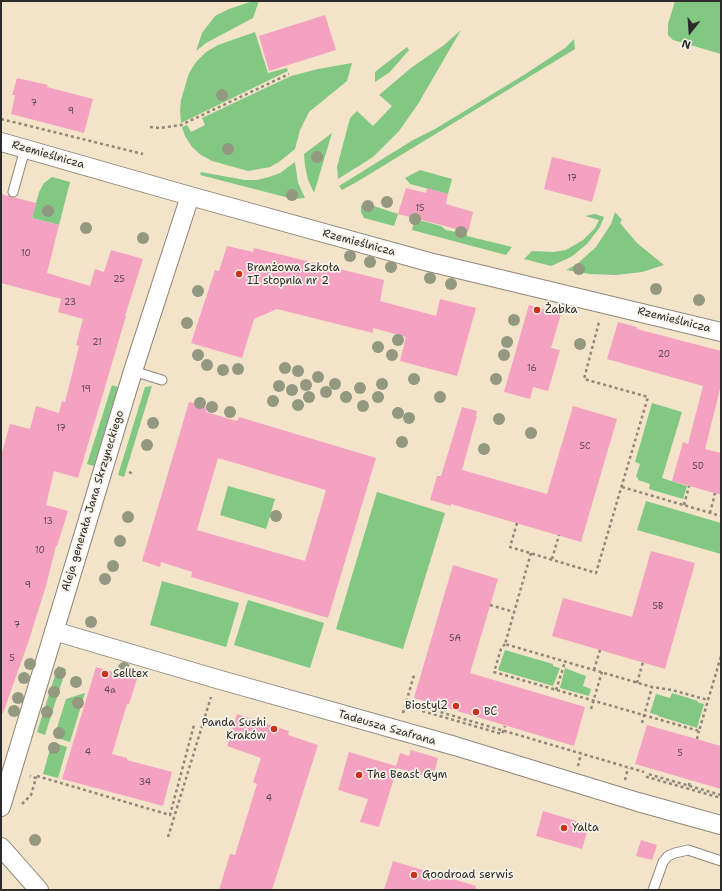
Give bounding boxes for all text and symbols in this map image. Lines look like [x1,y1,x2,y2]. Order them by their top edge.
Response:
north arrow [670,12,710,52]
text: N [680,36,693,52]
house number: 7 [31,99,37,109]
house number: 9 [68,107,74,117]
street label: Rzemieślnicza [10,138,86,172]
house number: 17 [567,174,577,184]
house number: 15 [415,204,425,214]
street label: Rzemieślnicza [321,227,397,259]
house number: 10 [21,249,31,259]
place label: Branżowa Szkoła II stopnia nr 2 [247,261,339,287]
marker: Branżowa Szkoła II stopnia nr 2 [234,269,244,279]
house number: 25 [113,275,125,285]
house number: 23 [64,298,76,308]
place label: Żabka [545,303,577,317]
marker: Żabka [532,305,542,315]
street label: Rzemieślnicza [636,305,712,335]
house number: 21 [92,338,102,348]
house number: 20 [658,350,670,360]
house number: 16 [527,364,537,374]
house number: 19 [81,385,91,395]
street label: Aleja generała Jana Skrzyneckiego [59,409,127,593]
house number: 17 [56,424,66,434]
house number: 5C [579,442,591,452]
house number: 5D [692,462,704,472]
house number: 13 [43,517,53,527]
house number: 10 [35,546,45,556]
house number: 9 [25,581,31,591]
house number: 5B [653,602,663,612]
house number: 7 [14,621,20,631]
house number: 5A [449,634,461,644]
house number: 5 [9,654,15,664]
place label: Selltex [113,667,148,681]
marker: Selltex [100,669,110,679]
house number: 4a [104,686,116,696]
place label: Biostyl2 [405,699,448,713]
marker: Biostyl2 [451,701,461,711]
place label: BC [484,705,497,719]
marker: BC [471,707,481,717]
street label: Tadeusza Szafrana [337,708,437,748]
place label: Panda Sushi Kraków [202,716,266,742]
marker: Panda Sushi Kraków [269,724,279,734]
house number: 4 [85,748,91,758]
house number: 5 [677,749,683,759]
place label: The Beast Gym [367,768,447,782]
marker: The Beast Gym [354,770,364,780]
house number: 34 [139,778,151,788]
house number: 4 [266,794,272,804]
place label: Yalta [572,821,599,835]
marker: Yalta [559,823,569,833]
place label: Goodroad serwis [422,868,513,882]
marker: Goodroad serwis [409,870,419,880]

